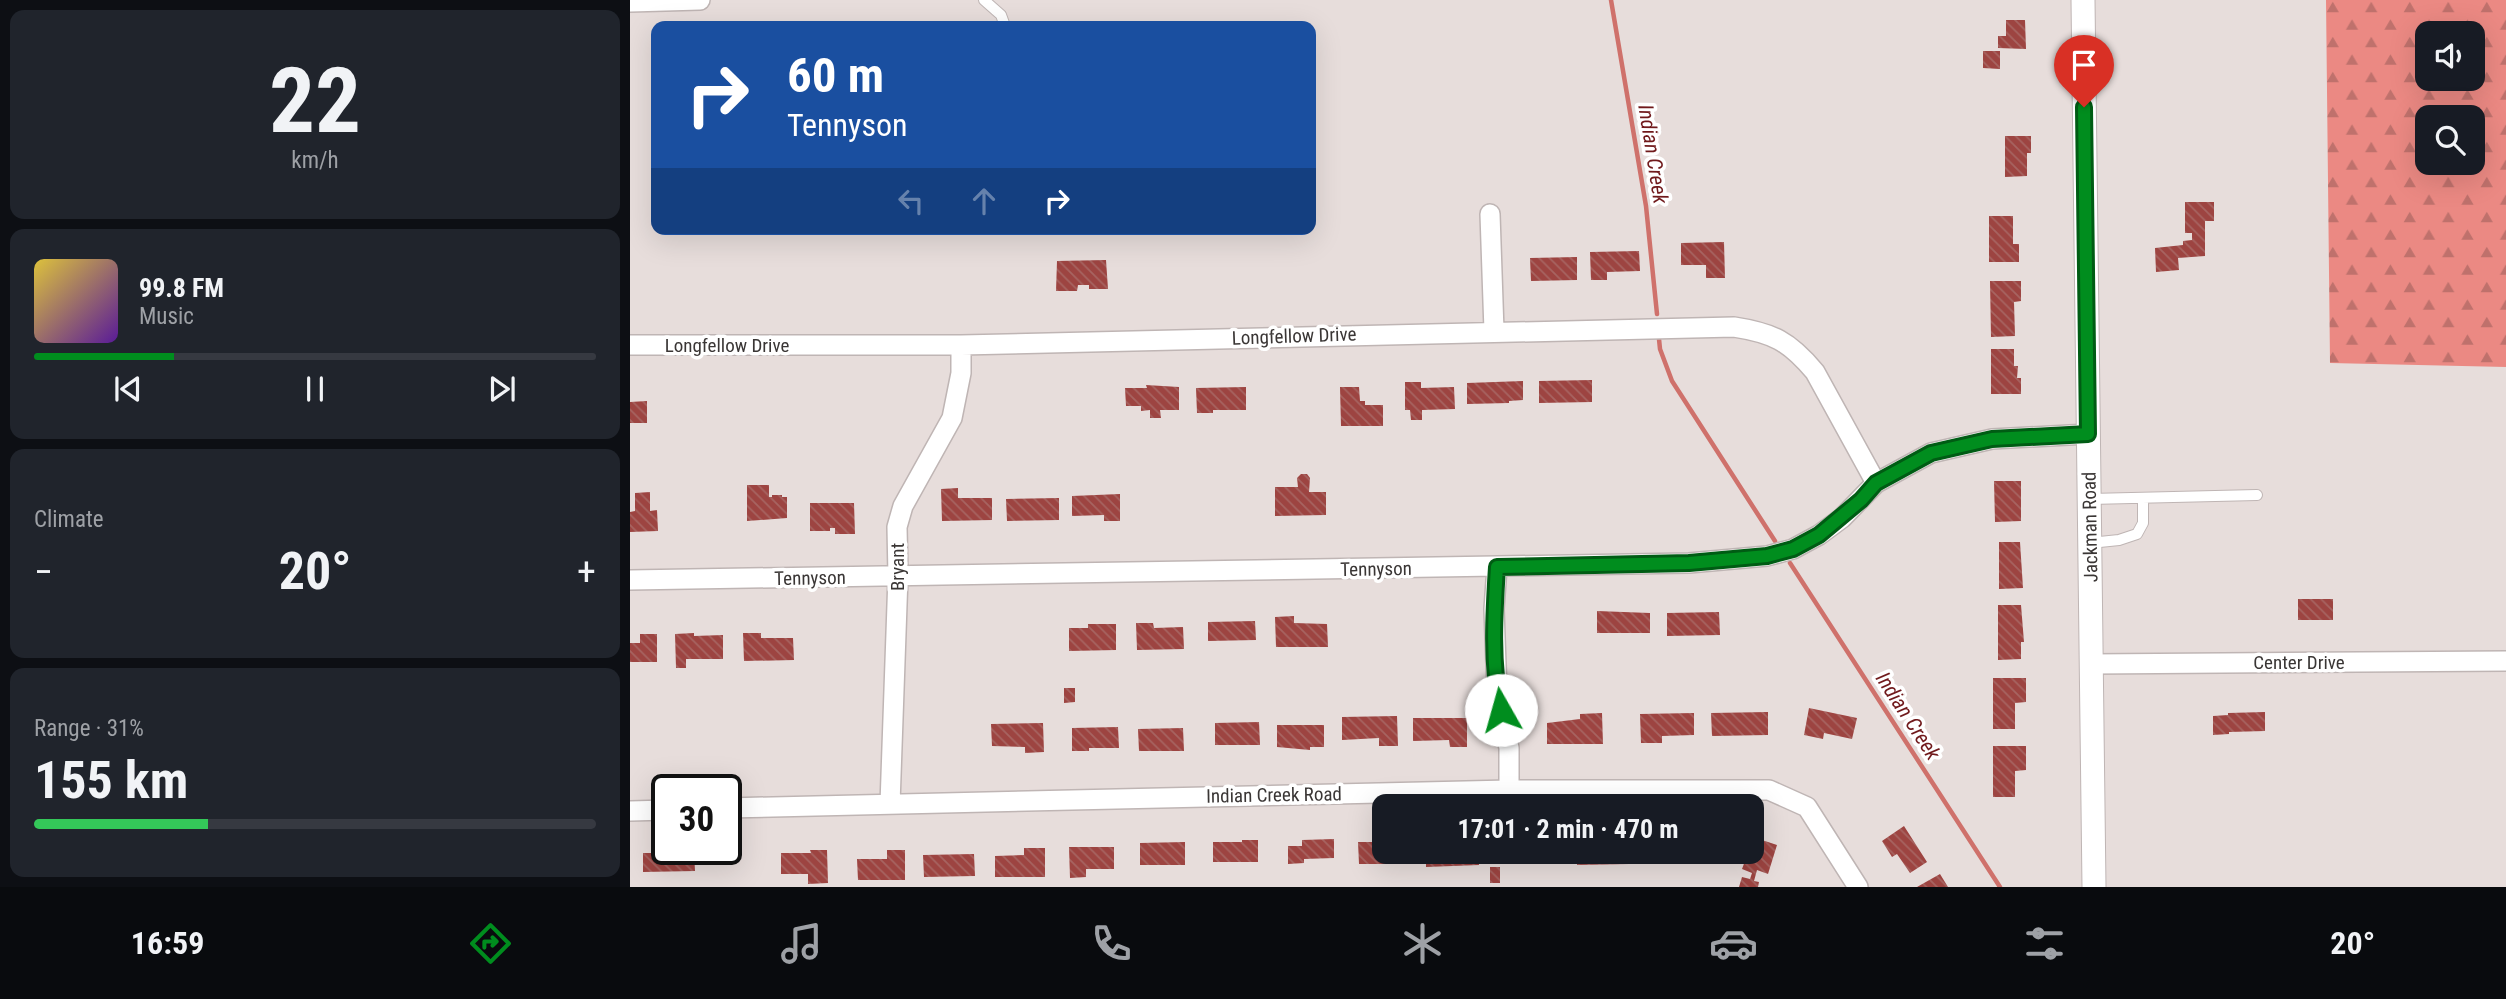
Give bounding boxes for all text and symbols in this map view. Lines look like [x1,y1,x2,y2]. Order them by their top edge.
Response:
map controls [2415,21,2485,175]
button: sound [2415,21,2485,91]
pin [2054,35,2114,107]
icon: arrive [2065,46,2103,84]
text: 60 m [787,47,884,104]
text: 22 [269,48,361,154]
icon: right [672,49,763,140]
water label: Indian Creek [1633,103,1673,206]
button: search [2415,105,2485,175]
text: Tennyson [787,106,908,144]
text: km/h [291,147,339,174]
icon: left [892,182,930,220]
icon: ahead [965,182,1003,220]
icon: right [1038,182,1076,220]
text: 99.8 FM [139,273,224,303]
text: Music [139,303,194,330]
street label: Longfellow Drive [1231,322,1357,350]
street label: Longfellow Drive [665,334,789,357]
icon: previous [109,370,147,408]
icon: pause [296,370,334,408]
icon: next [483,370,521,408]
street label: Jackman Road [2078,471,2102,583]
text: Climate [34,506,104,533]
text: 20° [279,541,351,602]
street label: Bryant [886,543,909,591]
text: − [34,550,53,594]
text: + [577,550,596,594]
street label: Tennyson [1340,557,1412,581]
street label: Tennyson [774,566,846,590]
street label: Center Drive [2253,651,2345,674]
water label: Indian Creek [1871,668,1946,765]
position arrow [1464,673,1538,747]
text: Range · 31% [34,715,144,742]
text: 155 km [34,750,188,811]
speed limit sign: 30 [651,774,742,865]
street label: Indian Creek Road [1206,782,1342,808]
text: 17:01 · 2 min · 470 m [1458,814,1678,844]
icon: directions [466,919,515,968]
icon: music [777,919,826,968]
icon: phone [1087,919,1136,968]
icon: climate [1398,919,1447,968]
icon: car [1709,919,1758,968]
icon: filters [2020,919,2069,968]
text: 16:59 [131,924,204,962]
text: 20° [2330,924,2375,962]

